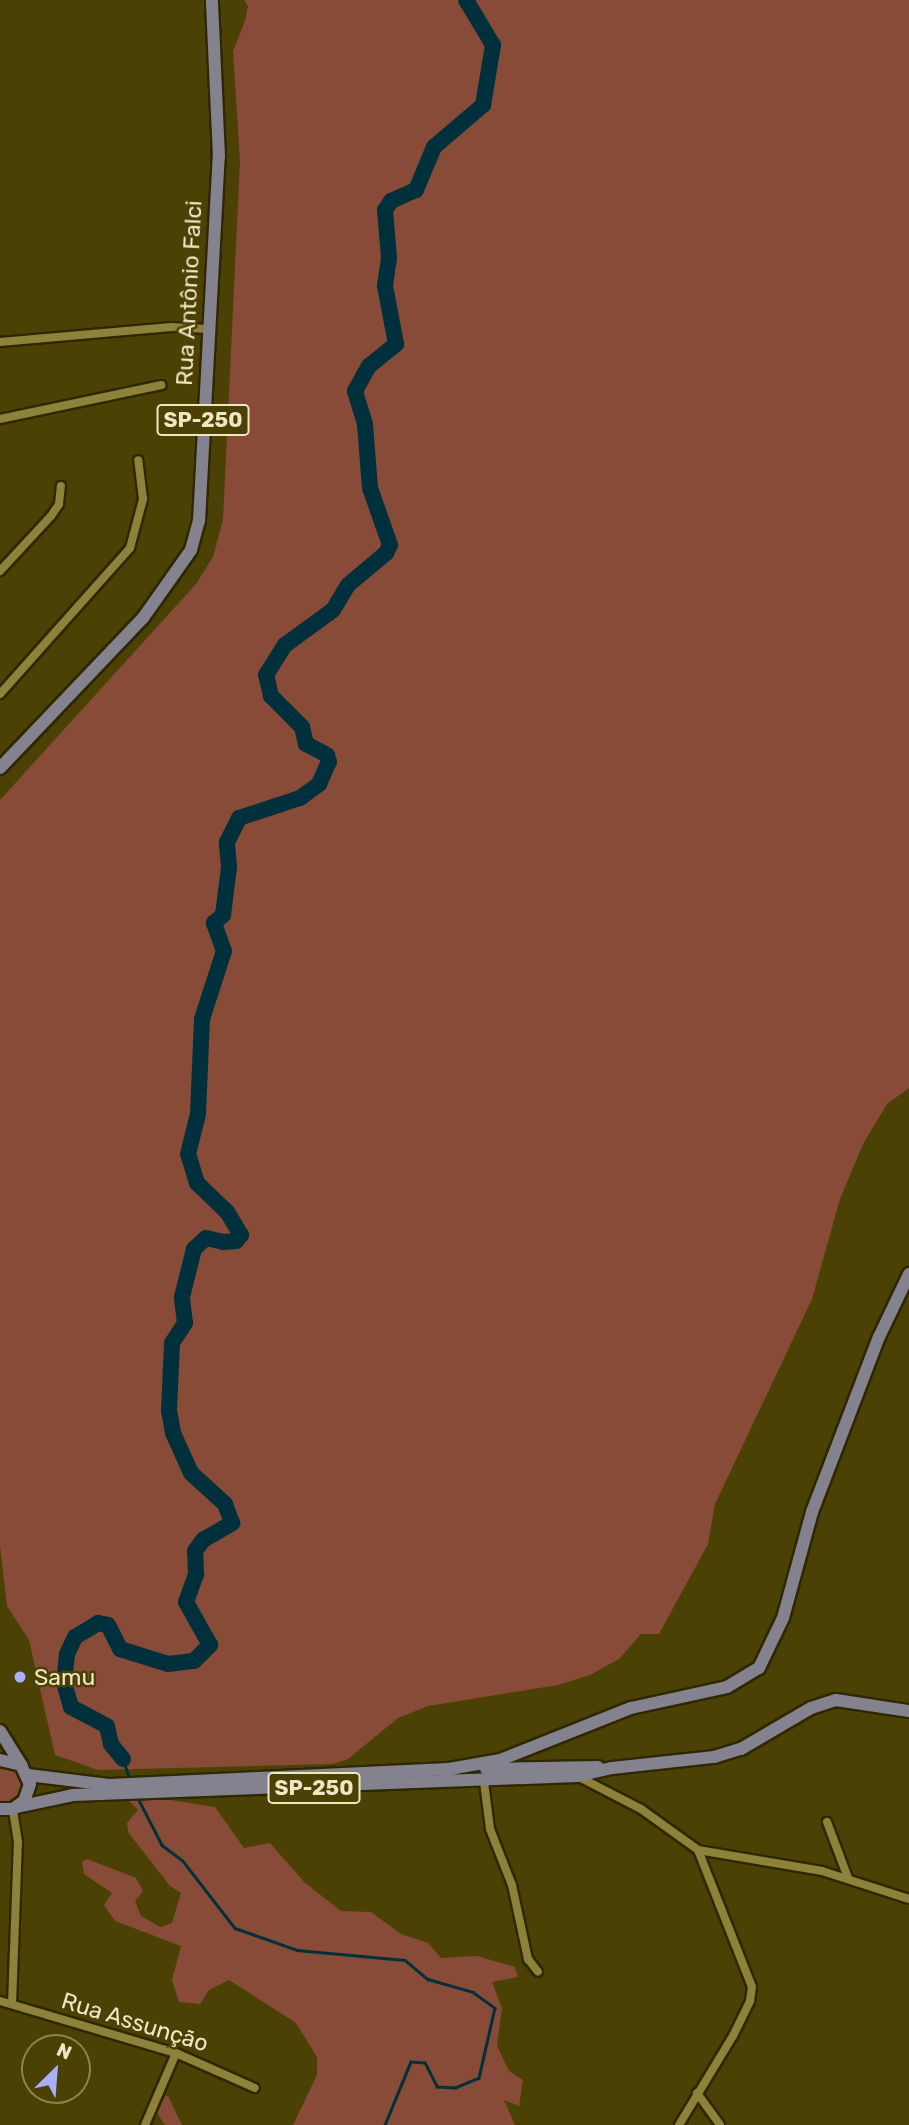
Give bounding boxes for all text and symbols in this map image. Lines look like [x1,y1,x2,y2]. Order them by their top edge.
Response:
street label: Rua Antônio Falci [170,199,208,387]
road number: SP-250 [156,402,250,438]
place label: Samu [34,1663,95,1691]
marker: Samu [12,1669,28,1685]
road number: SP-250 [267,1770,361,1806]
street label: Rua Assunção [58,1987,212,2057]
north arrow [21,2034,91,2104]
text: N [53,2038,75,2065]

